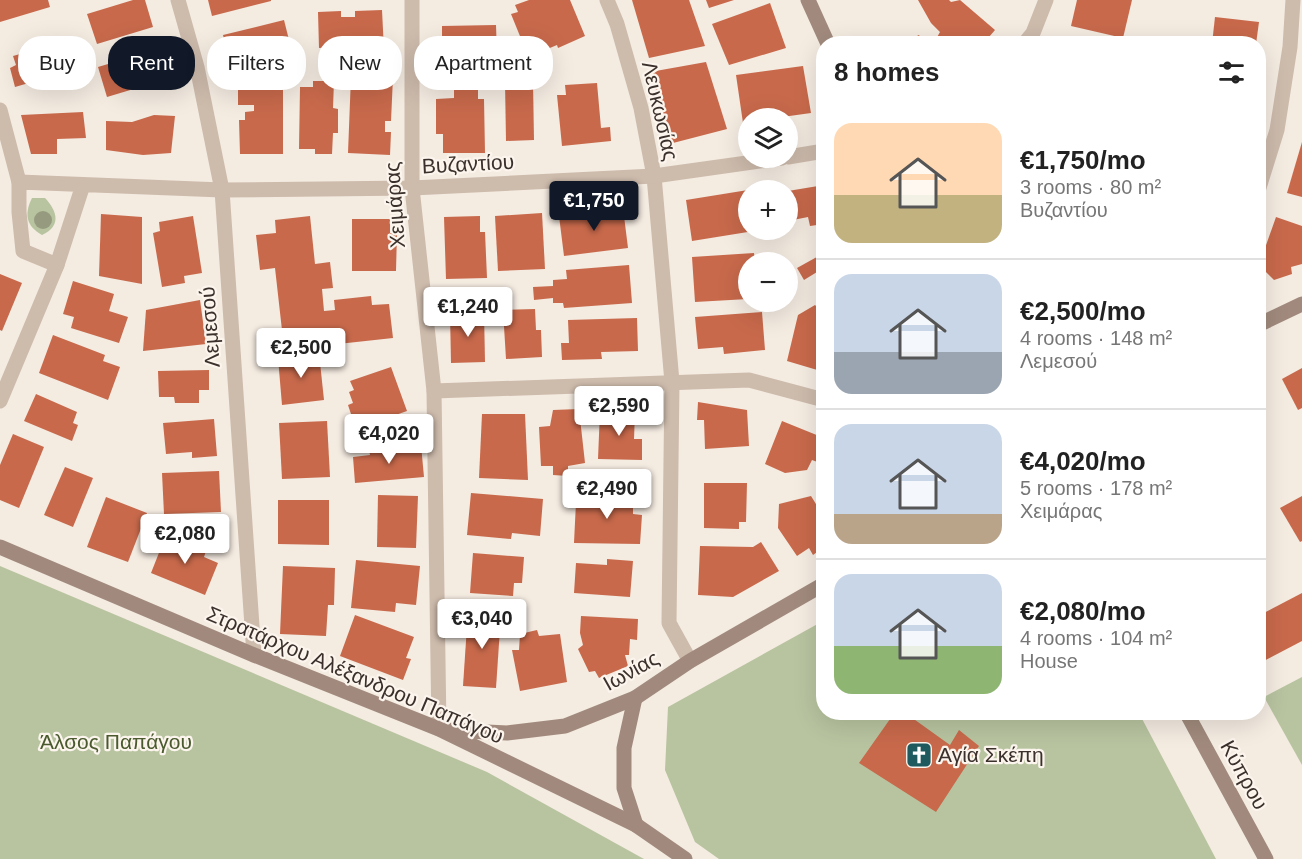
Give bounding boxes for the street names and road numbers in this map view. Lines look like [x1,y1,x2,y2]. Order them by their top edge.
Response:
street label: Λευκωσίας [638,59,683,163]
street label: Βυζαντίου [421,150,515,177]
street label: Χειμάρας [380,161,409,249]
street label: Λεμεσού [195,286,224,368]
street label: Στρατάρχου Αλέξανδρου Παπάγου [203,601,507,748]
street label: Ιωνίας [599,646,662,695]
street label: Κύπρου [1216,736,1273,813]

